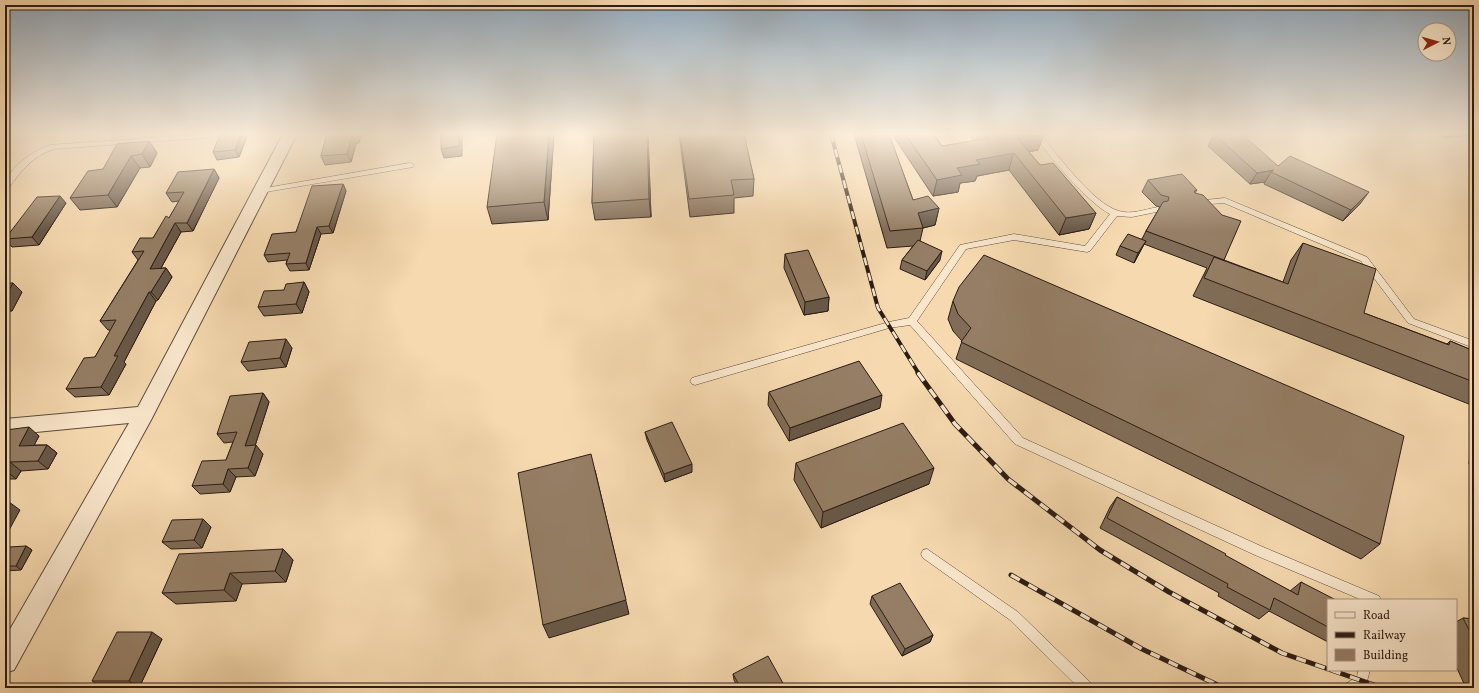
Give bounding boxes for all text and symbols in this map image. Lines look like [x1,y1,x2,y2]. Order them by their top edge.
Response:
north arrow [1417,22,1457,62]
text: N [1438,36,1453,46]
legend [1327,599,1457,671]
text: Road [1363,608,1390,624]
text: Railway [1363,628,1406,644]
text: Building [1363,648,1408,664]

